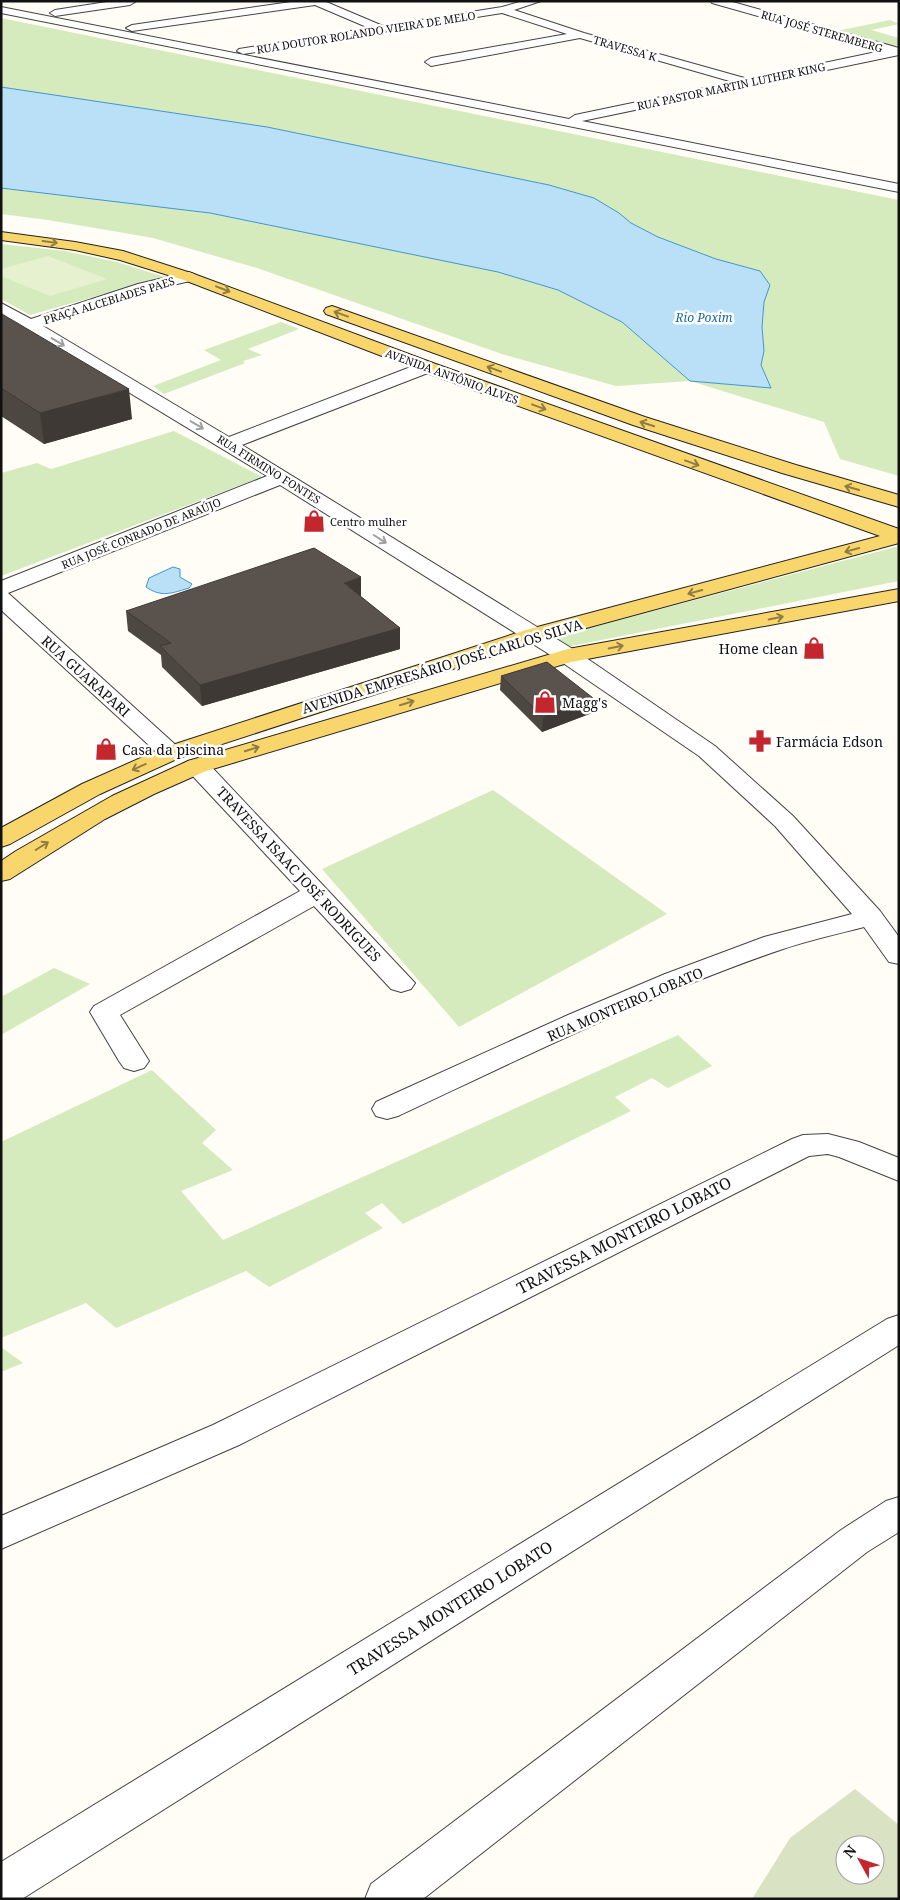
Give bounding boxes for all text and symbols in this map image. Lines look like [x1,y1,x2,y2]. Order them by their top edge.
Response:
street label: RUA JOSÉ STEREMBERG [759,6,885,56]
street label: RUA DOUTOR ROLANDO VIEIRA DE MELO [255,7,477,57]
street label: TRAVESSA K [592,32,659,64]
street label: RUA PASTOR MARTIN LUTHER KING [636,59,827,113]
one-way arrow [41,237,57,247]
street label: PRAÇA ALCEBIADES PAES [42,273,176,327]
one-way arrow [215,285,230,294]
one-way arrow [333,309,349,318]
water label: Rio Poxim [675,309,733,326]
one-way arrow [51,337,65,347]
street label: AVENIDA ANTÔNIO ALVES [383,345,521,407]
one-way arrow [486,364,502,373]
one-way arrow [531,403,547,413]
one-way arrow [639,418,655,428]
one-way arrow [190,421,204,431]
street label: RUA FIRMINO FONTES [214,431,324,507]
one-way arrow [683,459,699,468]
one-way arrow [844,482,860,492]
street label: RUA JOSÉ CONRADO DE ARAÚJO [59,494,223,572]
shop icon: Centro mulher [301,508,327,534]
place label: Centro mulher [330,514,408,529]
one-way arrow [373,534,387,544]
one-way arrow [844,545,860,555]
one-way arrow [687,587,703,597]
one-way arrow [767,612,783,622]
street label: AVENIDA EMPRESÁRIO JOSÉ CARLOS SILVA [299,614,585,718]
street label: RUA GUARAPARI [38,631,134,721]
shop icon: Home clean [801,635,827,661]
place label: Home clean [719,639,798,658]
one-way arrow [608,642,624,652]
shop icon: Magg's [532,689,558,715]
place label: Magg's [562,693,607,712]
one-way arrow [399,697,415,707]
pharmacy icon: Farmácia Edson [747,728,773,754]
place label: Farmácia Edson [776,732,883,751]
shop icon: Casa da piscina [93,736,119,762]
place label: Casa da piscina [122,740,224,759]
one-way arrow [243,744,259,754]
one-way arrow [132,762,147,772]
street label: TRAVESSA ISAAC JOSÉ RODRIGUES [213,782,385,966]
one-way arrow [34,841,48,851]
street label: RUA MONTEIRO LOBATO [544,963,706,1045]
street label: TRAVESSA MONTEIRO LOBATO [513,1171,735,1299]
street label: TRAVESSA MONTEIRO LOBATO [343,1536,557,1680]
north arrow [835,1835,885,1885]
text: N [839,1841,860,1862]

